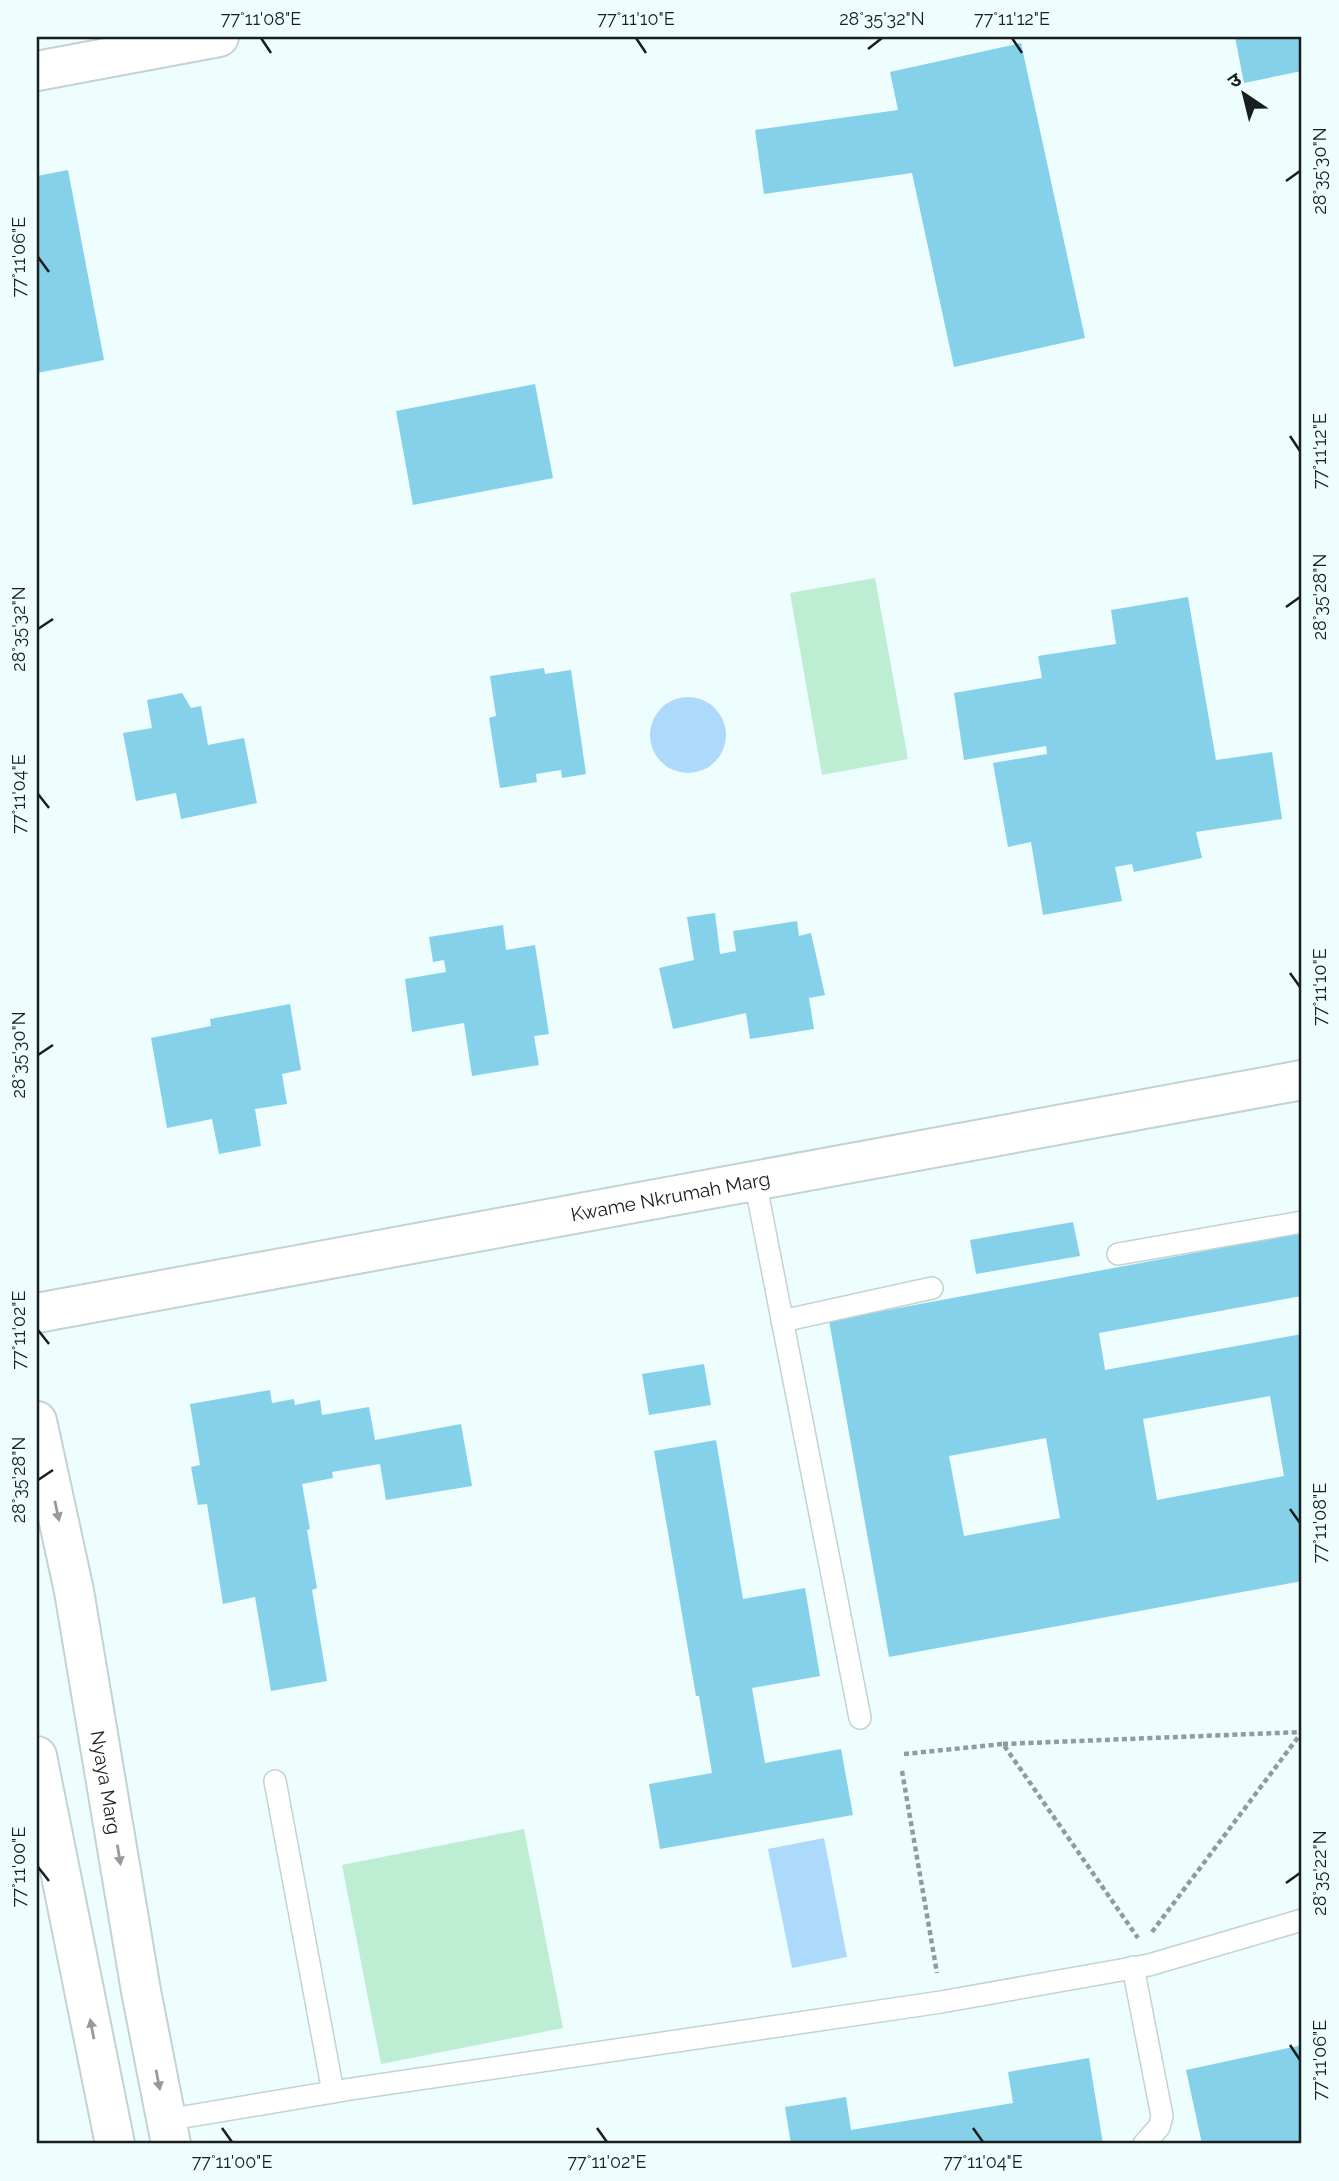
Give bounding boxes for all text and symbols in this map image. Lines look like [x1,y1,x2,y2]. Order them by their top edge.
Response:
text: 77°11'08"E [221,8,301,29]
text: 77°11'10"E [597,8,675,29]
text: 28°35'32"N [839,8,925,29]
text: 77°11'12"E [974,8,1050,29]
north arrow [1210,60,1280,130]
text: उ [1223,67,1246,92]
text: 28°35'30"N [1309,127,1330,215]
text: 77°11'06"E [8,217,29,297]
text: 77°11'12"E [1309,413,1330,489]
text: 28°35'28"N [1309,554,1330,640]
text: 28°35'32"N [8,586,29,672]
text: 77°11'04"E [8,754,29,834]
text: 77°11'10"E [1309,948,1330,1026]
text: 28°35'30"N [8,1011,29,1099]
street label: Kwame Nkrumah Marg [569,1167,772,1225]
text: 77°11'02"E [8,1290,29,1370]
text: 28°35'28"N [8,1437,29,1523]
text: 77°11'08"E [1309,1483,1330,1563]
one-way arrow [51,1500,62,1522]
street label: Nyaya Marg [87,1729,126,1836]
text: 77°11'00"E [8,1827,29,1907]
text: 28°35'22"N [1309,1830,1330,1916]
one-way arrow [114,1845,125,1867]
one-way arrow [86,2018,97,2040]
text: 77°11'06"E [1309,2020,1330,2100]
one-way arrow [152,2069,163,2091]
text: 77°11'00"E [192,2151,272,2172]
text: 77°11'02"E [567,2151,647,2172]
text: 77°11'04"E [943,2151,1023,2172]

